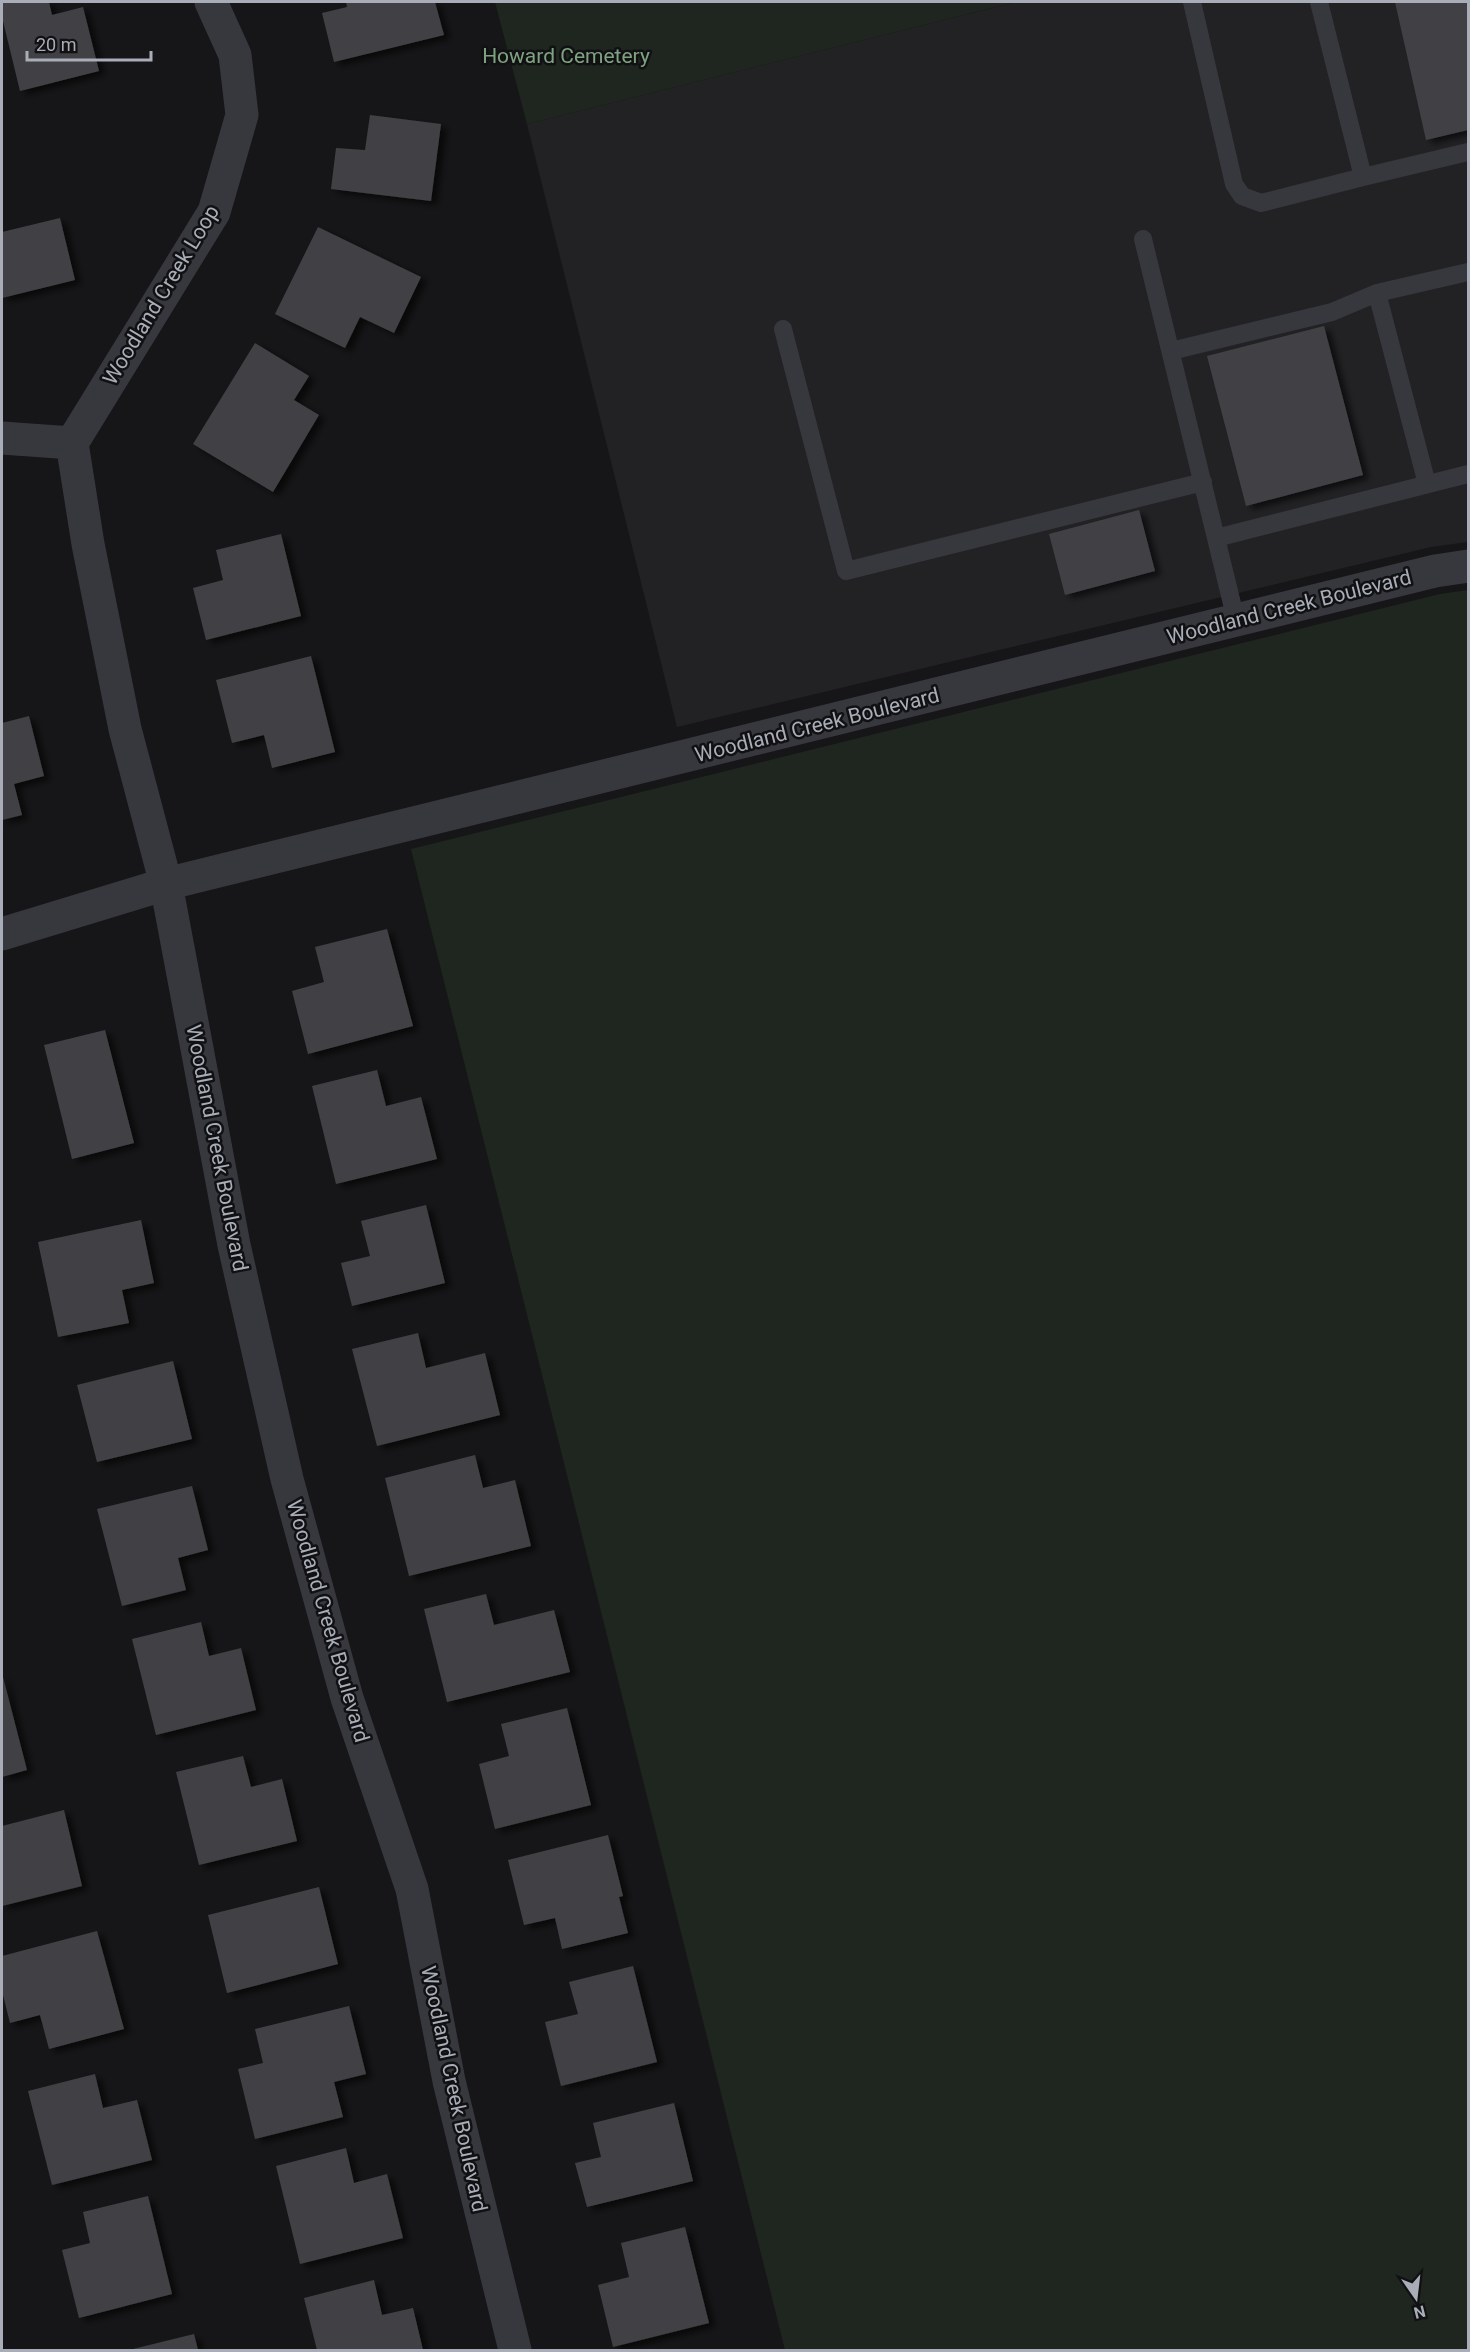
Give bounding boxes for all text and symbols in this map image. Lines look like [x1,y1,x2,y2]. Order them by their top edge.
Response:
scale bar [27,24,152,62]
text: 20 m [36,34,76,55]
park label: Howard Cemetery [482,44,650,68]
street label: Woodland Creek Loop [98,201,224,389]
street label: Woodland Creek Boulevard [1164,565,1414,649]
street label: Woodland Creek Boulevard [692,683,942,767]
street label: Woodland Creek Boulevard [181,1023,253,1273]
street label: Woodland Creek Boulevard [282,1497,374,1745]
street label: Woodland Creek Boulevard [416,1964,492,2214]
north arrow [1386,2268,1446,2328]
text: N [1412,2301,1427,2323]

